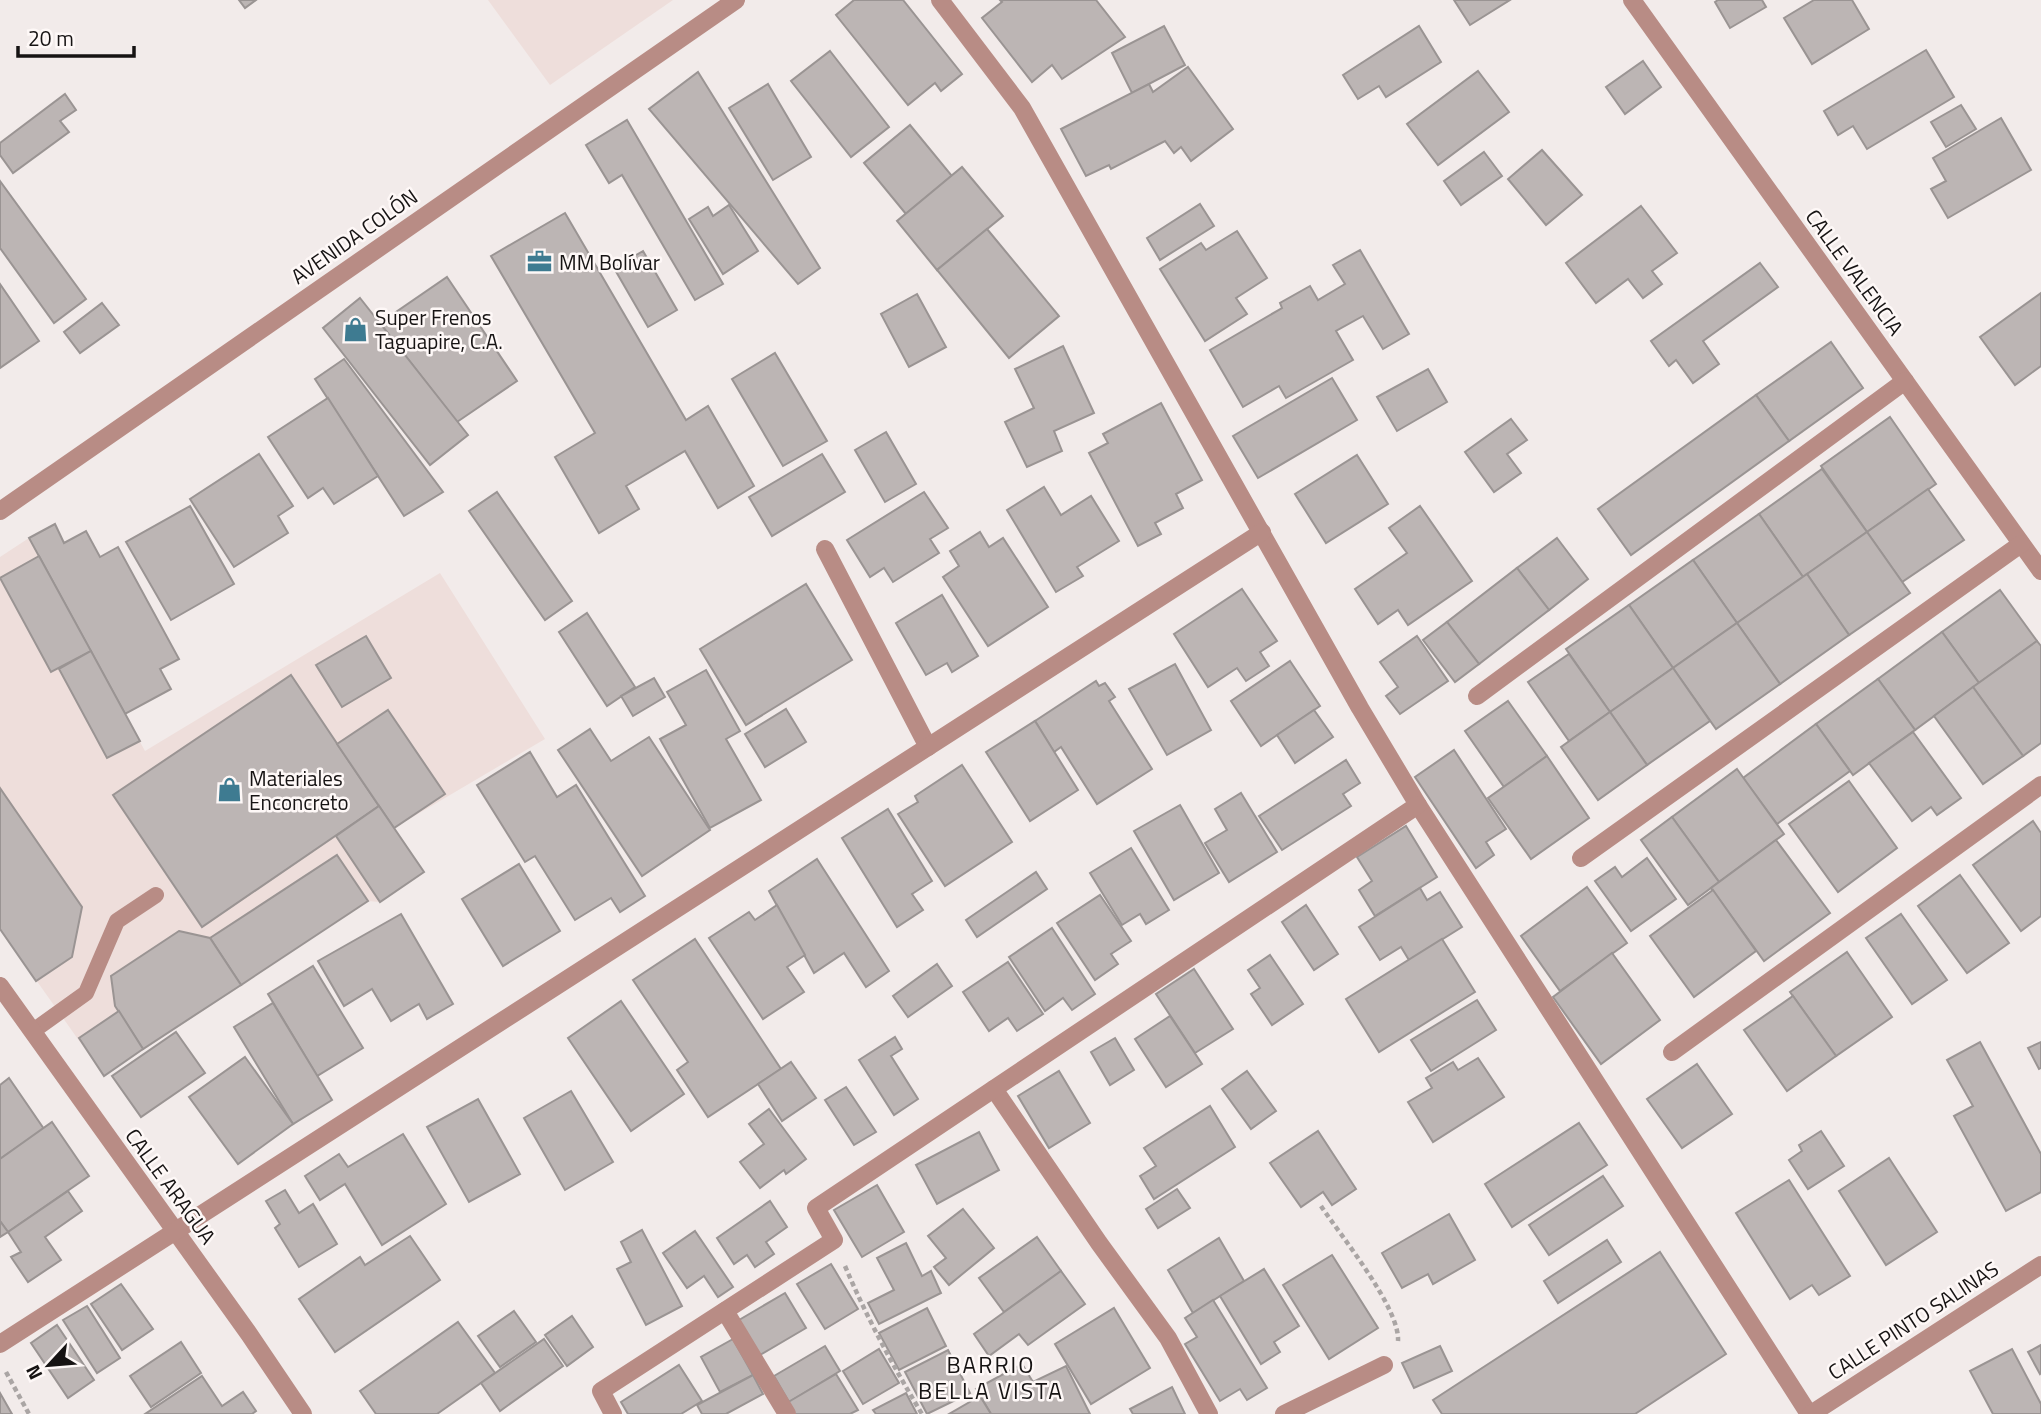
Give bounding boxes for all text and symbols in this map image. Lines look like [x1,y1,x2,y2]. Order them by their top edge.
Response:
scale bar [18,14,133,58]
text: 20 m [28,22,74,54]
street label: AVENIDA COLÓN [284,180,424,292]
street label: CALLE VALENCIA [1798,202,1912,342]
place label: MM Bolívar [559,246,660,278]
office icon: MM Bolívar [525,248,553,276]
place label: Super Frenos Taguapire, C.A. [375,301,503,357]
shop icon: Super Frenos Taguapire, C.A. [341,315,369,343]
place label: Materiales Enconcreto [249,762,349,818]
shop icon: Materiales Enconcreto [215,776,243,804]
street label: CALLE ARAGUA [118,1121,224,1251]
street label: CALLE PINTO SALINAS [1821,1253,2005,1387]
north arrow [14,1330,84,1400]
district label: BARRIO BELLA VISTA [918,1347,1064,1408]
text: N [17,1360,49,1385]

